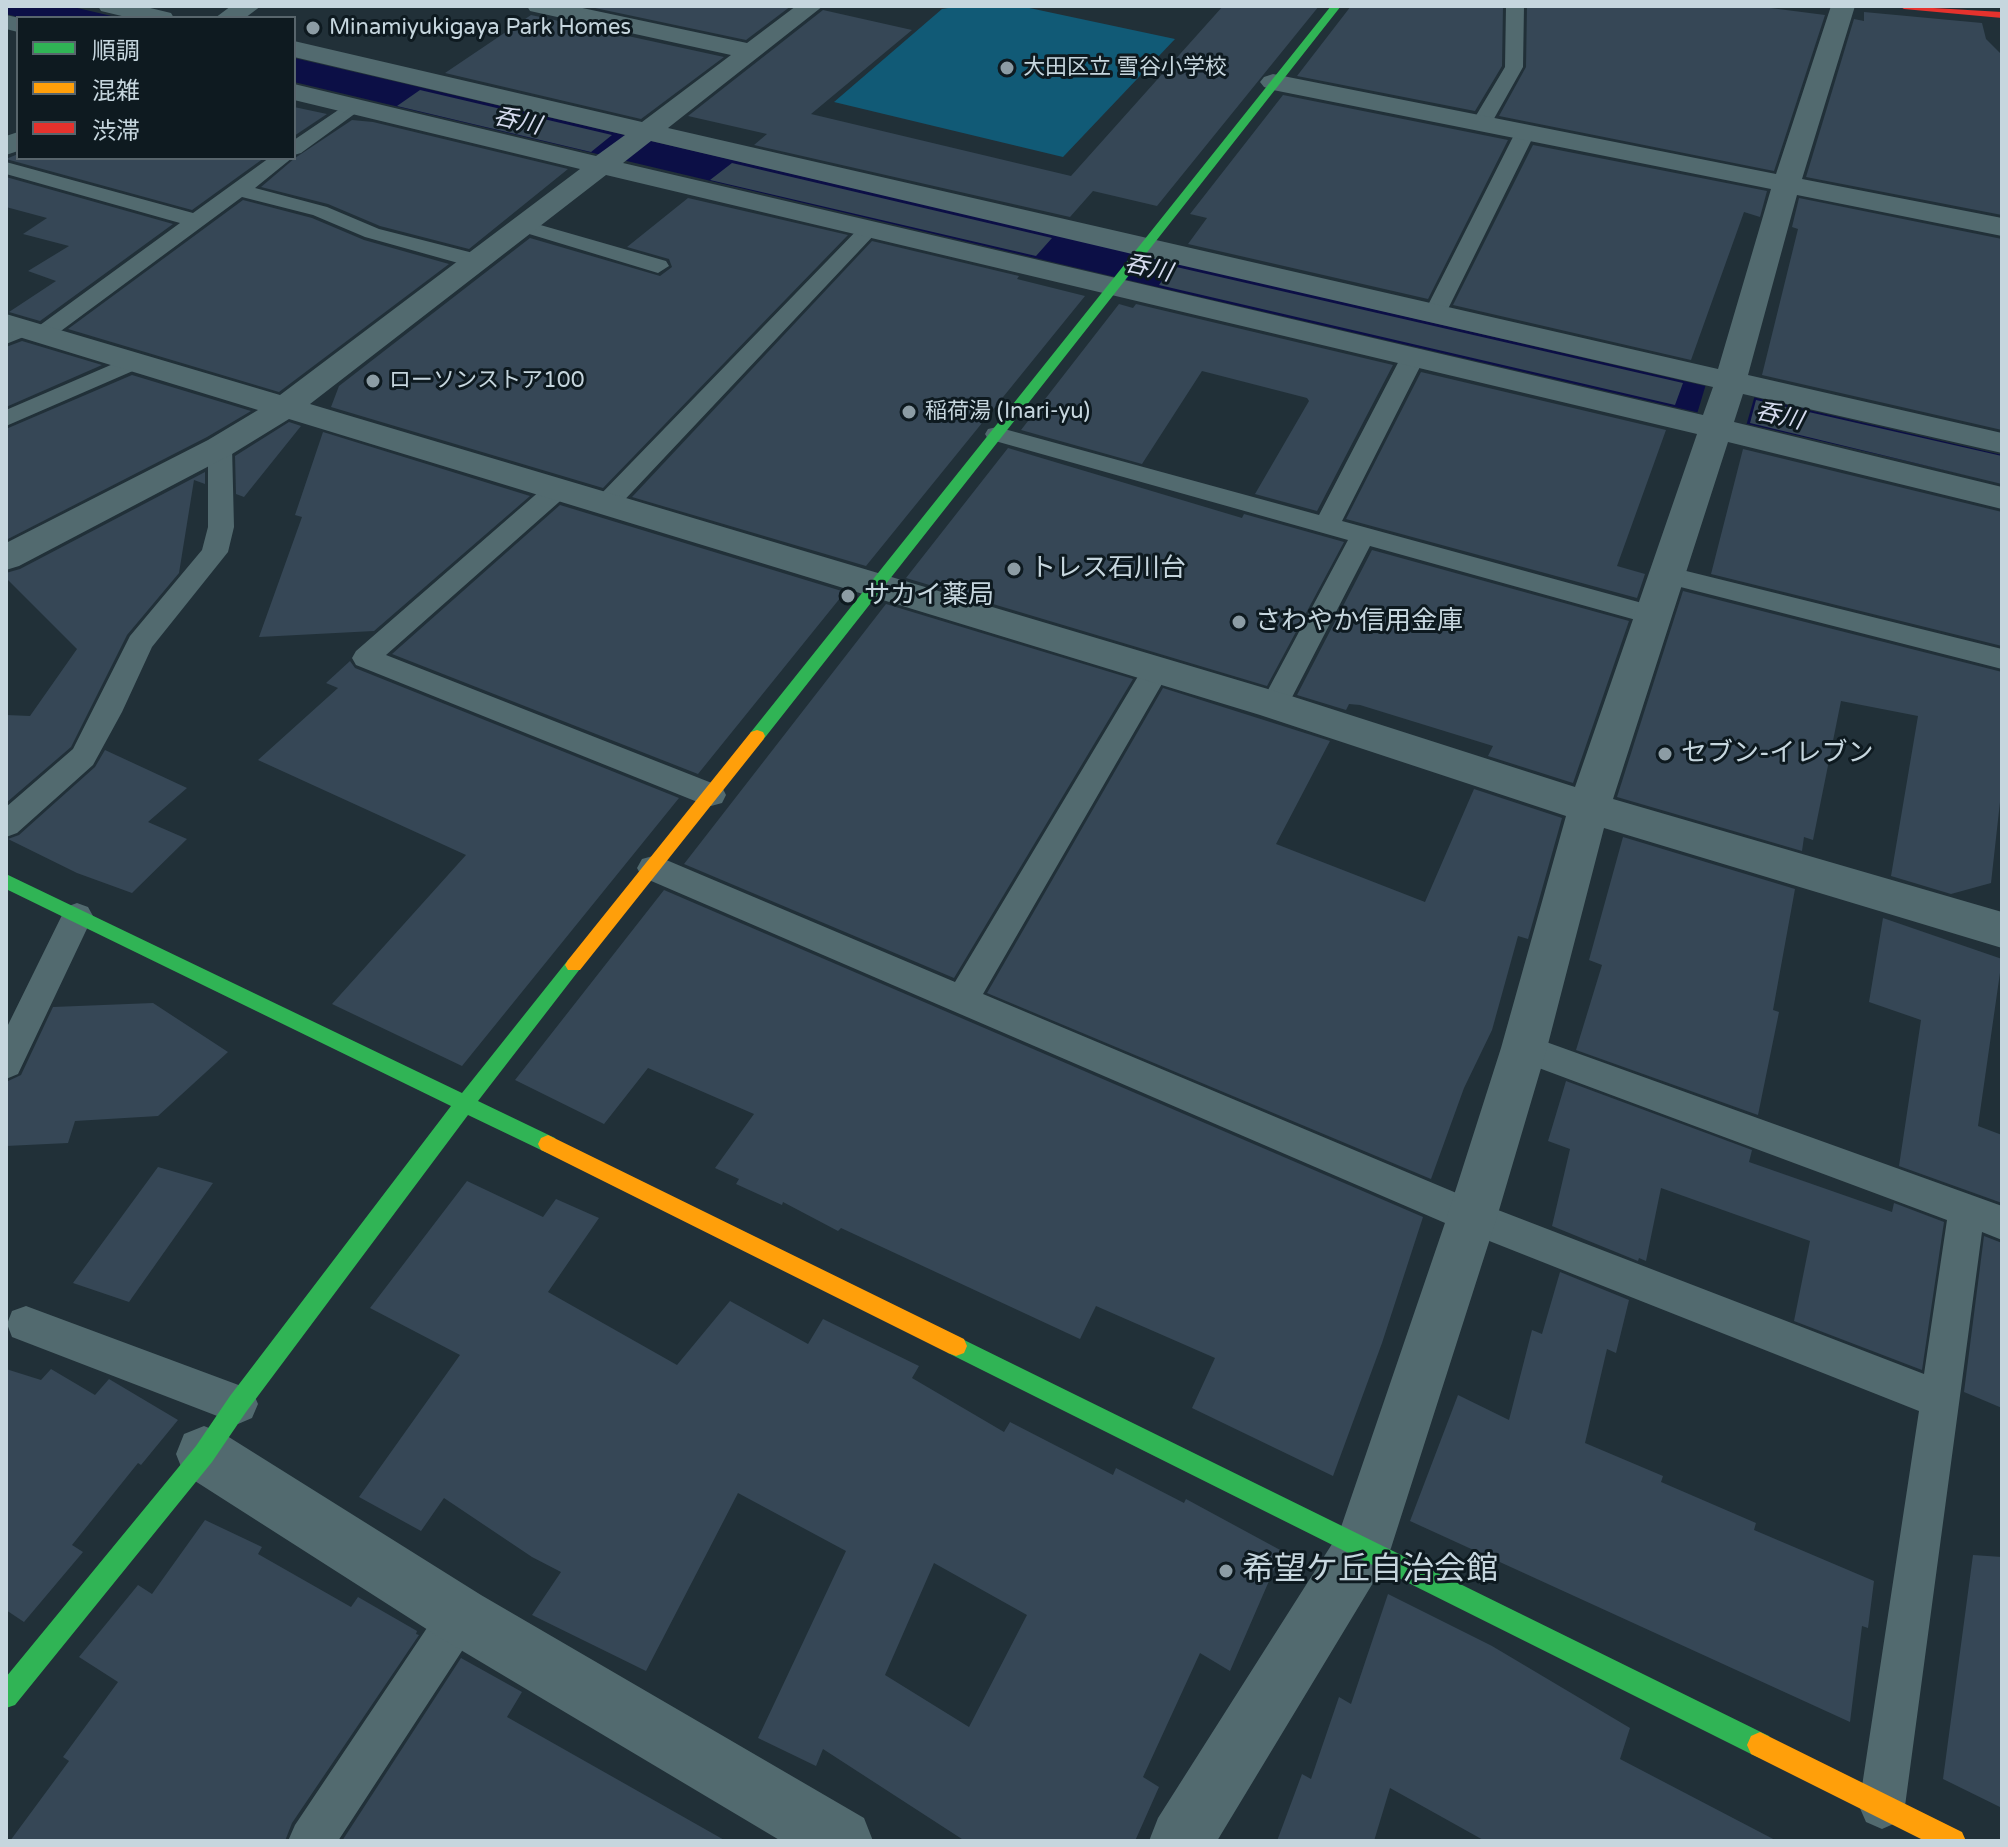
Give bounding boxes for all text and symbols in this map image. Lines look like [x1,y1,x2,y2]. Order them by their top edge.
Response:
place label: Minamiyukigaya Park Homes [329,15,631,41]
legend [16,16,296,160]
marker: Minamiyukigaya Park Homes [304,19,322,37]
text: 順調 [92,37,140,66]
place label: 大田区立 雪谷小学校 [1023,55,1227,81]
marker: 大田区立 雪谷小学校 [998,59,1016,77]
text: 混雑 [92,77,140,106]
water label: 呑川 [490,103,544,141]
text: 渋滞 [92,117,140,146]
water label: 呑川 [1121,250,1175,288]
place label: ローソンストア100 [389,368,584,394]
marker: ローソンストア100 [364,372,382,390]
water label: 呑川 [1752,398,1806,436]
place label: 稲荷湯 (Inari-yu) [925,399,1090,425]
marker: 稲荷湯 (Inari-yu) [900,403,918,421]
place label: トレス石川台 [1030,553,1186,585]
marker: トレス石川台 [1005,560,1023,578]
place label: サカイ薬局 [864,580,994,612]
marker: サカイ薬局 [839,587,857,605]
place label: さわやか信用金庫 [1255,606,1463,638]
marker: さわやか信用金庫 [1230,613,1248,631]
place label: セブン-イレブン [1681,738,1874,770]
marker: セブン-イレブン [1656,745,1674,763]
place label: 希望ケ丘自治会館 [1242,1552,1498,1590]
marker: 希望ケ丘自治会館 [1217,1562,1235,1580]

